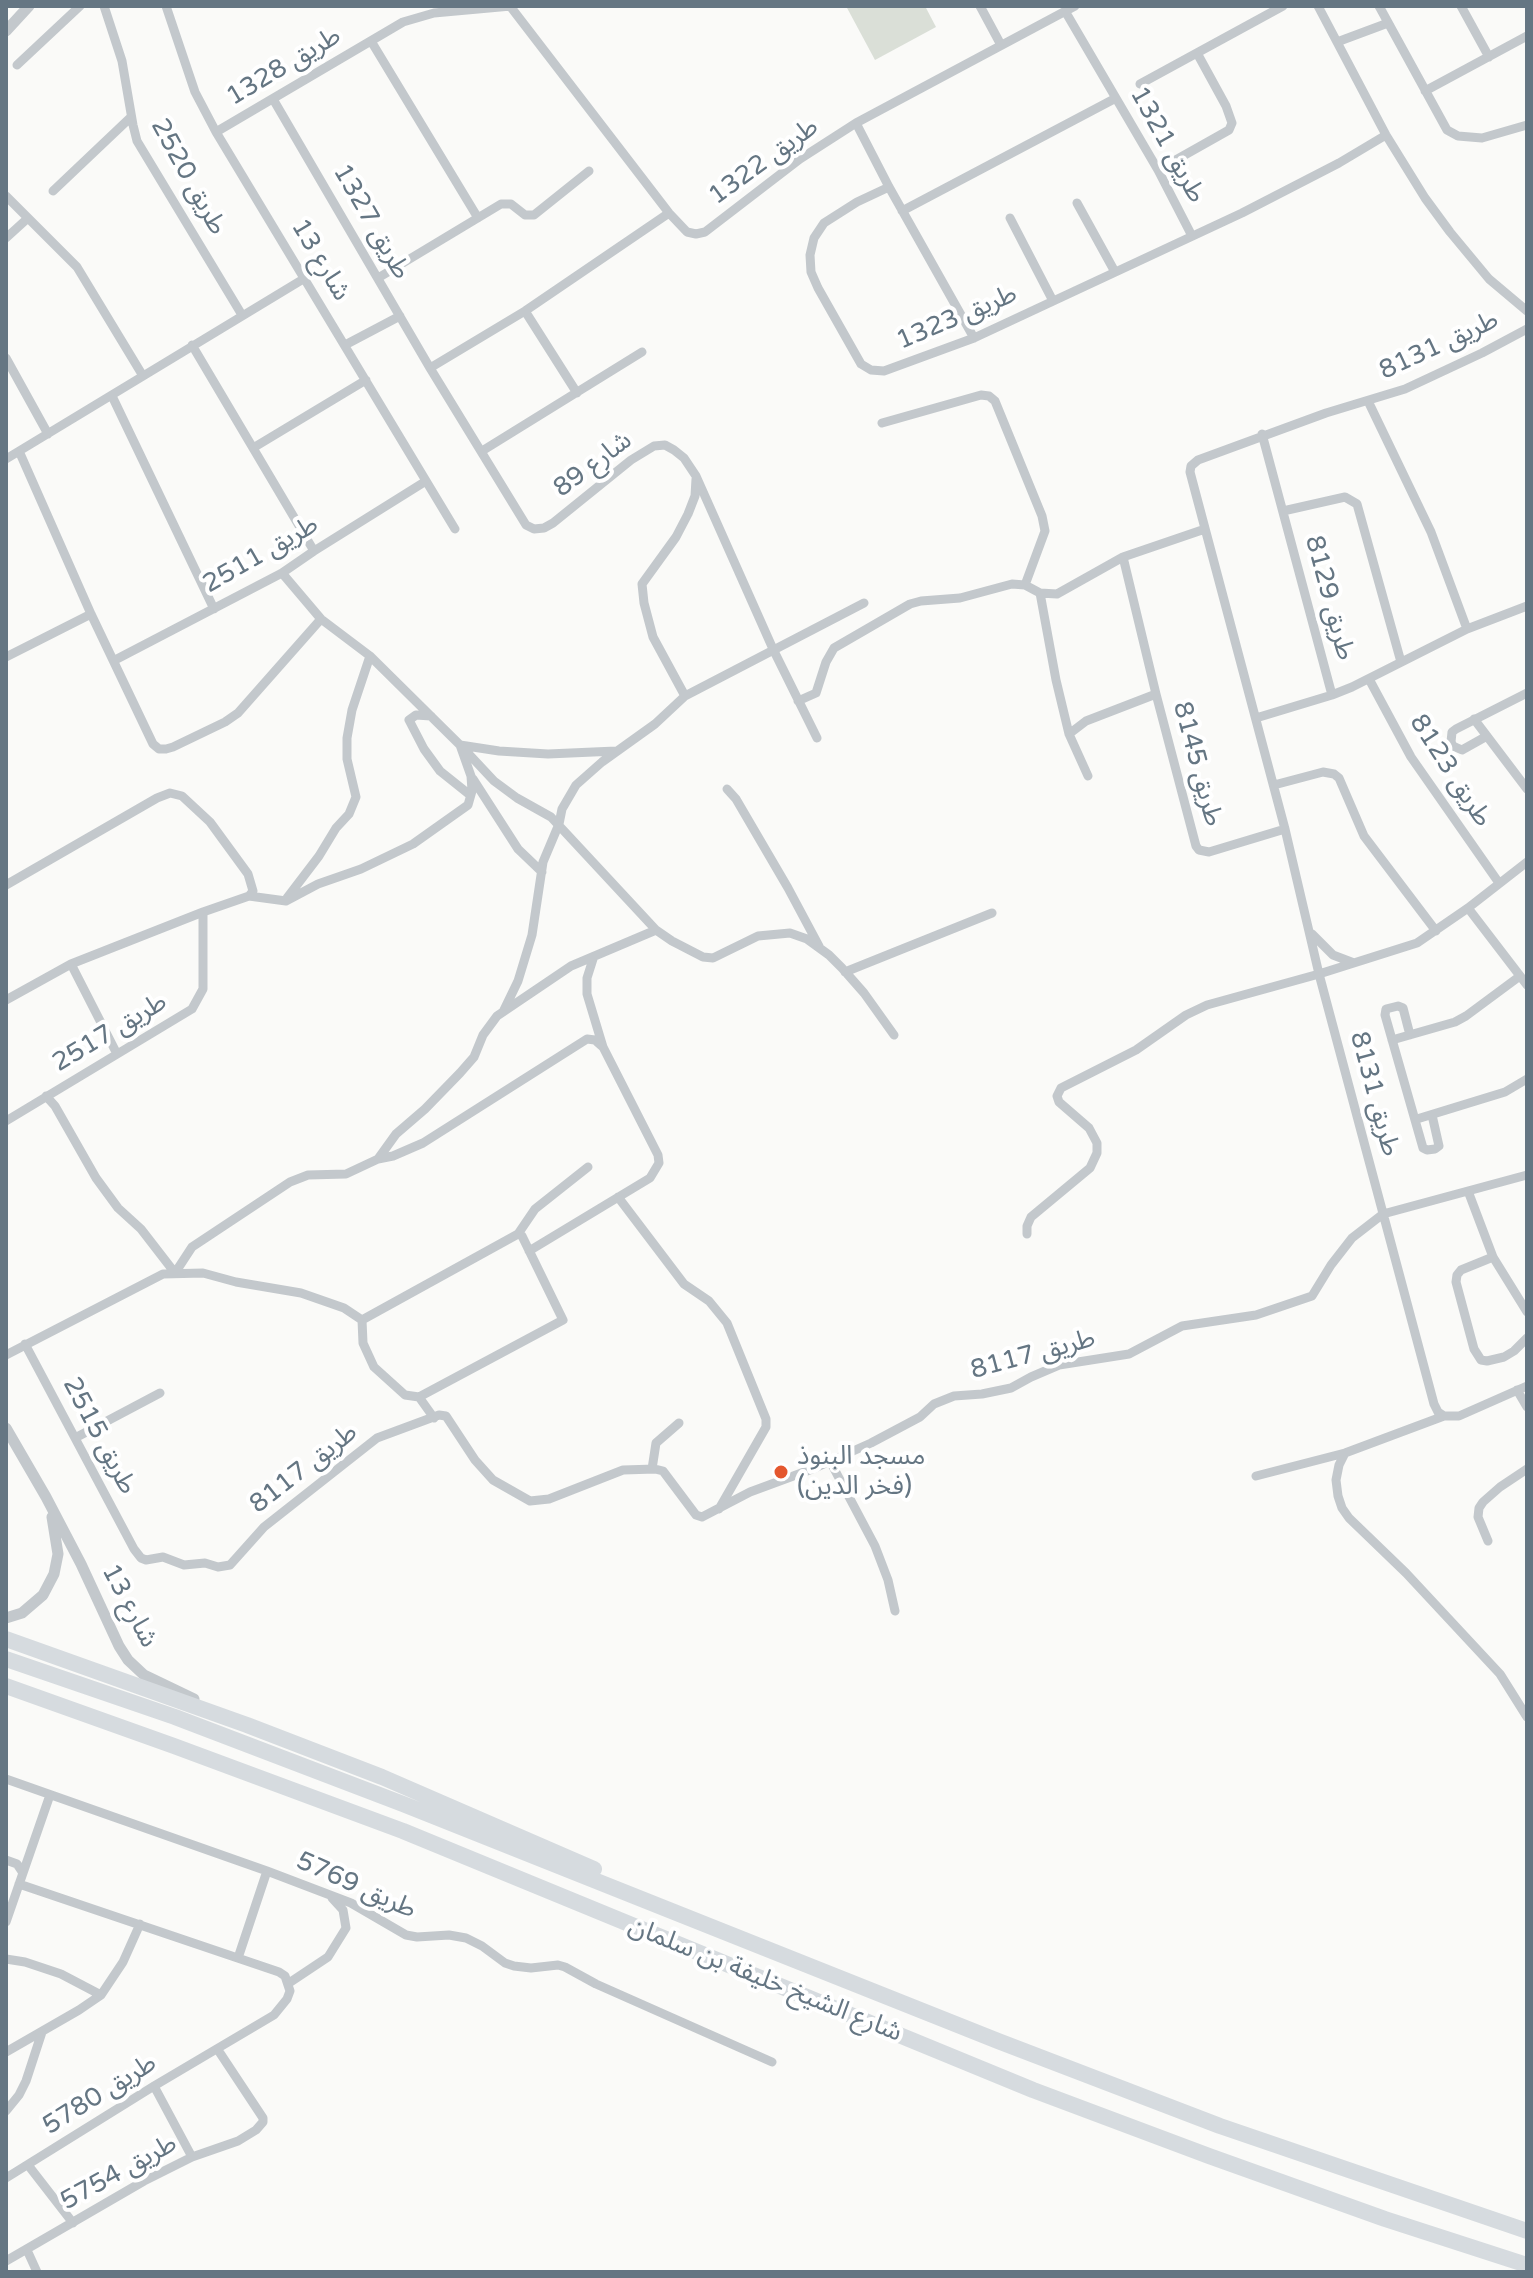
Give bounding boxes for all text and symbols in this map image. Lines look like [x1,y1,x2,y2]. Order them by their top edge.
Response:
street label: طريق 1328 [221,21,347,113]
street label: طريق 1321 [1122,81,1212,209]
street label: طريق 1322 [703,112,825,212]
street label: طريق 2520 [143,113,233,241]
street label: طريق 1327 [325,159,417,285]
street label: شارع 13 [283,213,357,307]
street label: طريق 1323 [892,279,1022,357]
street label: طريق 8131 [1374,305,1504,387]
street label: شارع 89 [548,425,638,505]
street label: طريق 2511 [198,509,324,601]
street label: طريق 8129 [1297,532,1361,664]
street label: طريق 8145 [1165,698,1229,830]
street label: طريق 8123 [1402,709,1498,833]
street label: طريق 2517 [47,987,173,1079]
street label: طريق 8131 [1342,1028,1406,1160]
street label: طريق 8117 [967,1323,1099,1387]
street label: طريق 2515 [55,1372,143,1500]
street label: طريق 8117 [244,1417,364,1521]
place label: مسجد البنوذ (فخر الدين) [797,1441,925,1502]
marker: مسجد البنوذ (فخر الدين) [772,1463,790,1481]
street label: شارع 13 [94,1559,164,1653]
street label: طريق 5769 [291,1846,421,1926]
street label: شارع الشيخ خليفة بن سلمان [624,1911,906,2049]
street label: طريق 5780 [37,2048,163,2142]
street label: طريق 5754 [55,2128,183,2218]

